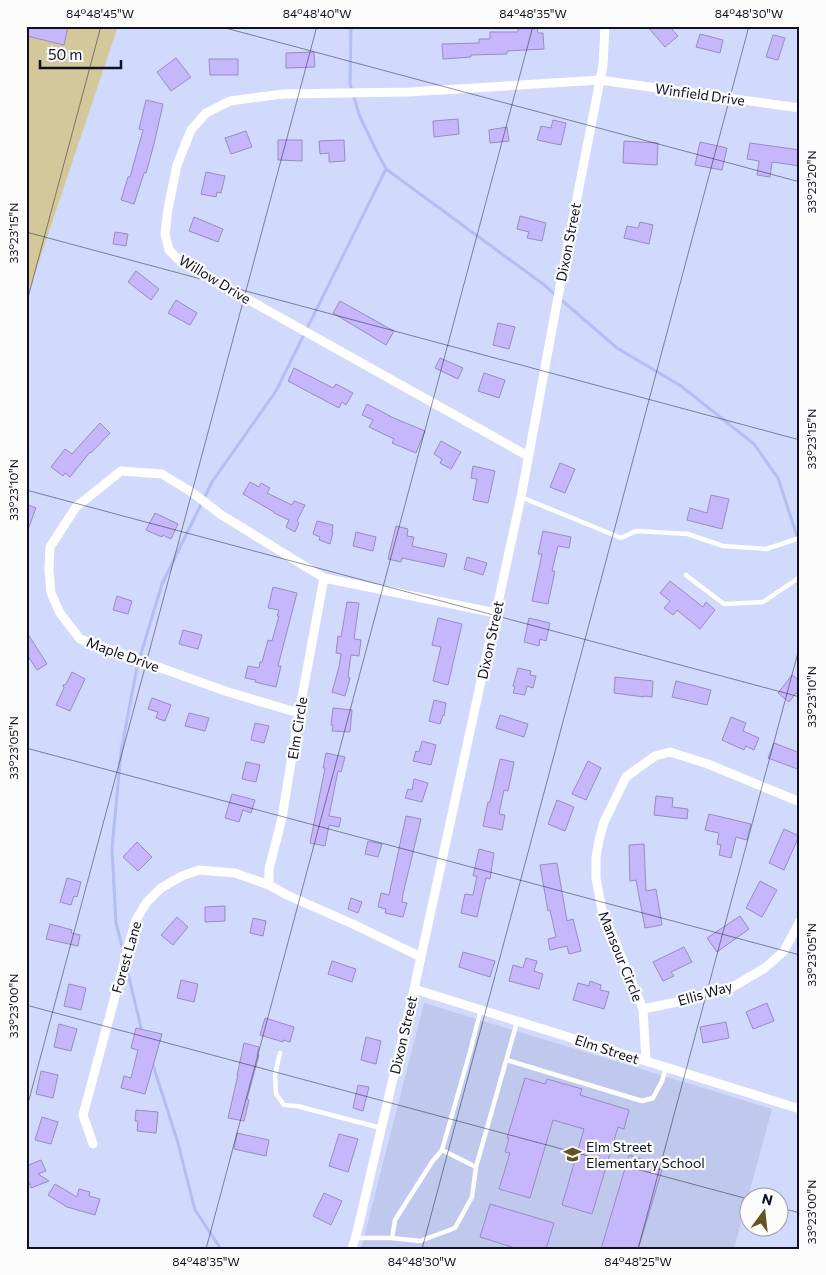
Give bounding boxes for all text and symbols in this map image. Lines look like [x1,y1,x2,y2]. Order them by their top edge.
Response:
text: 84°48'45"W [66,6,134,20]
text: 84°48'40"W [283,6,351,20]
text: 84°48'35"W [499,6,567,20]
text: 84°48'30"W [715,6,783,20]
scale bar [40,38,121,70]
text: 50 m [48,45,82,63]
street label: Winfield Drive [654,79,746,109]
text: 33°23'20"N [804,150,818,214]
street label: Dixon Street [552,201,584,283]
text: 33°23'15"N [6,203,20,263]
street label: Willow Drive [176,251,254,307]
text: 33°23'15"N [804,409,818,469]
text: 33°23'10"N [6,459,20,521]
street label: Dixon Street [473,599,507,681]
street label: Maple Drive [84,633,162,675]
text: 33°23'10"N [804,666,818,728]
street label: Elm Circle [284,695,310,761]
text: 33°23'05"N [6,716,20,780]
street label: Mansour Circle [595,908,647,1004]
street label: Forest Lane [108,919,144,995]
text: 33°23'05"N [804,923,818,987]
text: 33°23'00"N [6,974,20,1038]
street label: Ellis Way [676,977,734,1009]
street label: Dixon Street [386,994,420,1076]
street label: Elm Street [573,1031,641,1067]
place label: Elm Street Elementary School [586,1138,705,1171]
school or university icon: Elm Street Elementary School [562,1144,582,1164]
text: 33°23'00"N [804,1180,818,1244]
north arrow [738,1188,788,1238]
text: N [760,1189,775,1209]
text: 84°48'35"W [172,1254,240,1268]
text: 84°48'30"W [388,1254,456,1268]
text: 84°48'25"W [604,1254,672,1268]

